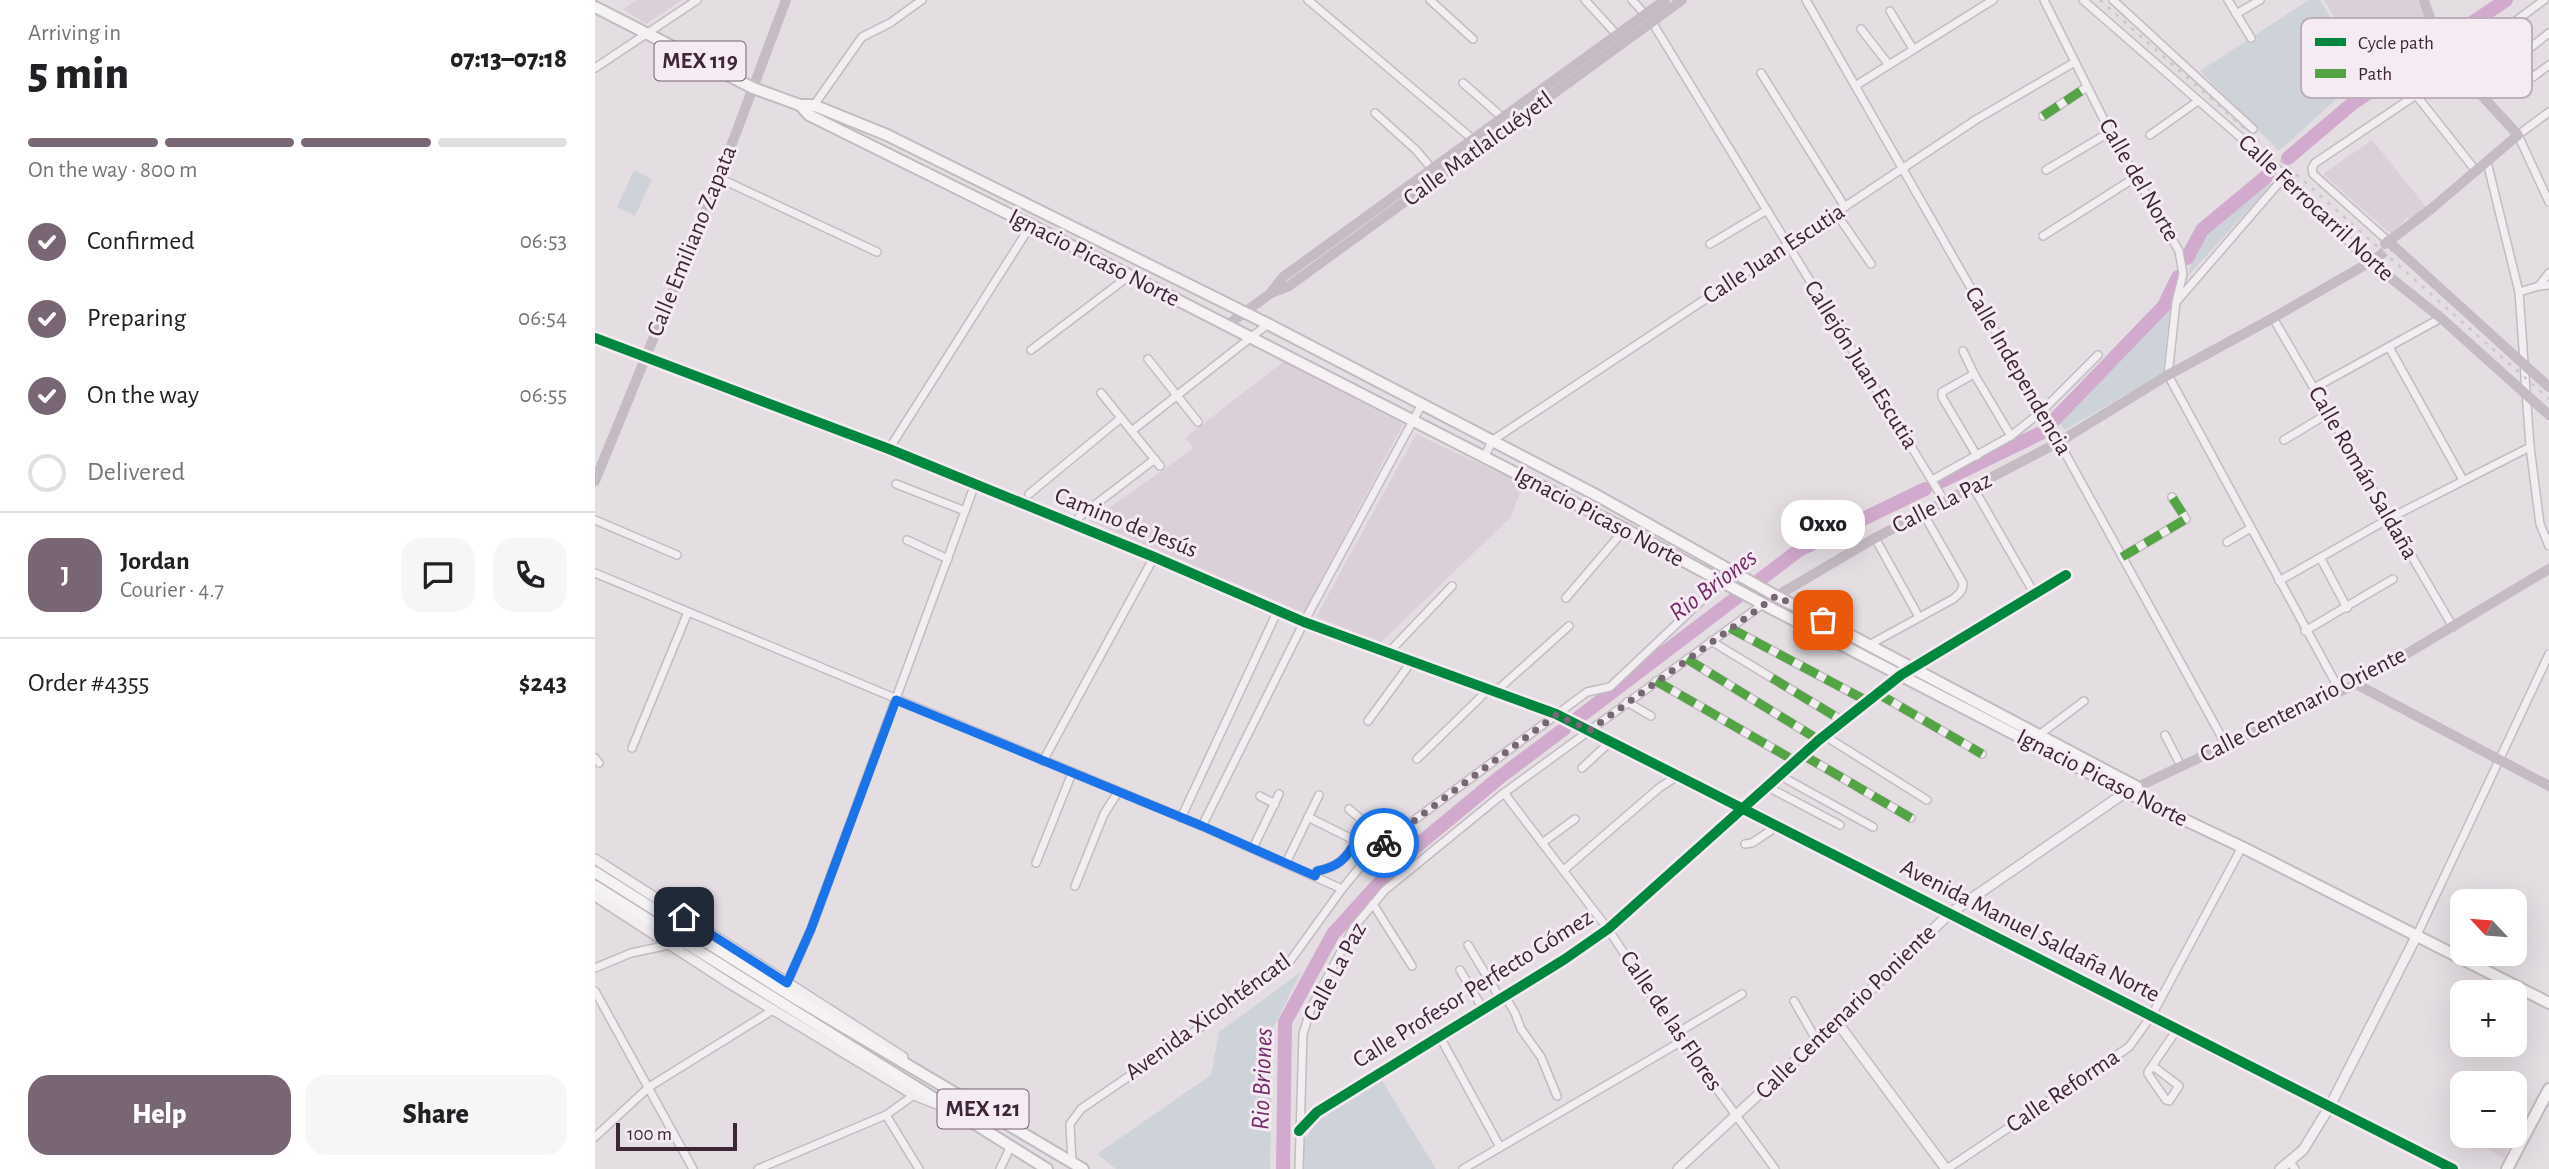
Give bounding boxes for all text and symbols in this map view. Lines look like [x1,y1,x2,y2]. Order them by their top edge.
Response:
legend [2301,18,2532,98]
text: Arriving in [28,22,121,45]
text: Cycle path [2358,34,2434,53]
road number: MEX 119 [655,41,745,80]
text: 07:13–07:18 [450,46,567,72]
text: 5 min [28,51,129,97]
text: Path [2358,65,2392,84]
street label: Calle Matlalcuéyetl [1399,87,1557,211]
street label: Calle del Norte [2094,114,2184,246]
street label: Calle Ferrocarril Norte [2234,130,2398,286]
street label: Calle Emiliano Zapata [643,142,741,340]
text: On the way · 800 m [28,159,198,182]
street label: Calle Juan Escutia [1699,199,1849,309]
street label: Ignacio Picaso Norte [1005,205,1183,311]
icon: check [28,223,66,261]
text: Confirmed [87,228,195,254]
text: 06:53 [520,230,567,253]
street label: Callejón Juan Escutia [1799,276,1923,454]
street label: Calle Independencia [1960,283,2076,459]
icon: check [28,300,66,338]
text: Preparing [87,305,186,331]
text: 06:54 [518,307,567,330]
icon: check [28,377,66,415]
text: On the way [87,382,199,408]
street label: Calle Román Saldaña [2304,382,2422,564]
text: 06:55 [520,384,567,407]
text: Delivered [87,459,185,485]
street label: Ignacio Picaso Norte [1510,462,1688,572]
street label: Calle La Paz [1888,468,1996,538]
street label: Camino de Jesús [1051,483,1201,563]
callout: Oxxo [1781,501,1865,550]
text: Oxxo [1799,513,1847,536]
button: chat [401,538,475,612]
button: phone [493,538,567,612]
water label: Rio Briones [1664,544,1762,626]
text: Jordan [120,548,190,574]
text: J [61,562,69,588]
text: Courier · 4.7 [120,579,224,602]
pin [1793,590,1853,650]
icon: bag [1804,601,1842,639]
street label: Calle Centenario Oriente [2196,643,2410,767]
text: Order #4355 [28,670,149,696]
text: $243 [519,670,567,696]
street label: Ignacio Picaso Norte [2013,725,2191,831]
courier [1349,808,1419,878]
icon: bike [1365,824,1403,862]
street label: Avenida Manuel Saldaña Norte [1897,855,2163,1007]
pin [654,887,714,947]
north arrow [2450,889,2527,966]
map controls [2450,889,2527,1148]
icon: home [665,898,703,936]
street label: Calle Profesor Perfecto Gómez [1349,905,1597,1073]
street label: Calle La Paz [1299,918,1371,1025]
street label: Calle Centenario Poniente [1751,920,1941,1104]
street label: Calle de las Flores [1615,947,1727,1095]
street label: Avenida Xicohténcatl [1121,949,1295,1085]
button: + [2450,980,2527,1057]
water label: Rio Briones [1247,1028,1277,1130]
street label: Calle Reforma [2002,1045,2124,1137]
button: − [2450,1071,2527,1148]
button: Help [28,1075,291,1155]
button: Share [305,1075,567,1155]
road number: MEX 121 [937,1090,1029,1128]
scale bar [616,1120,737,1152]
text: 100 m [627,1125,672,1144]

